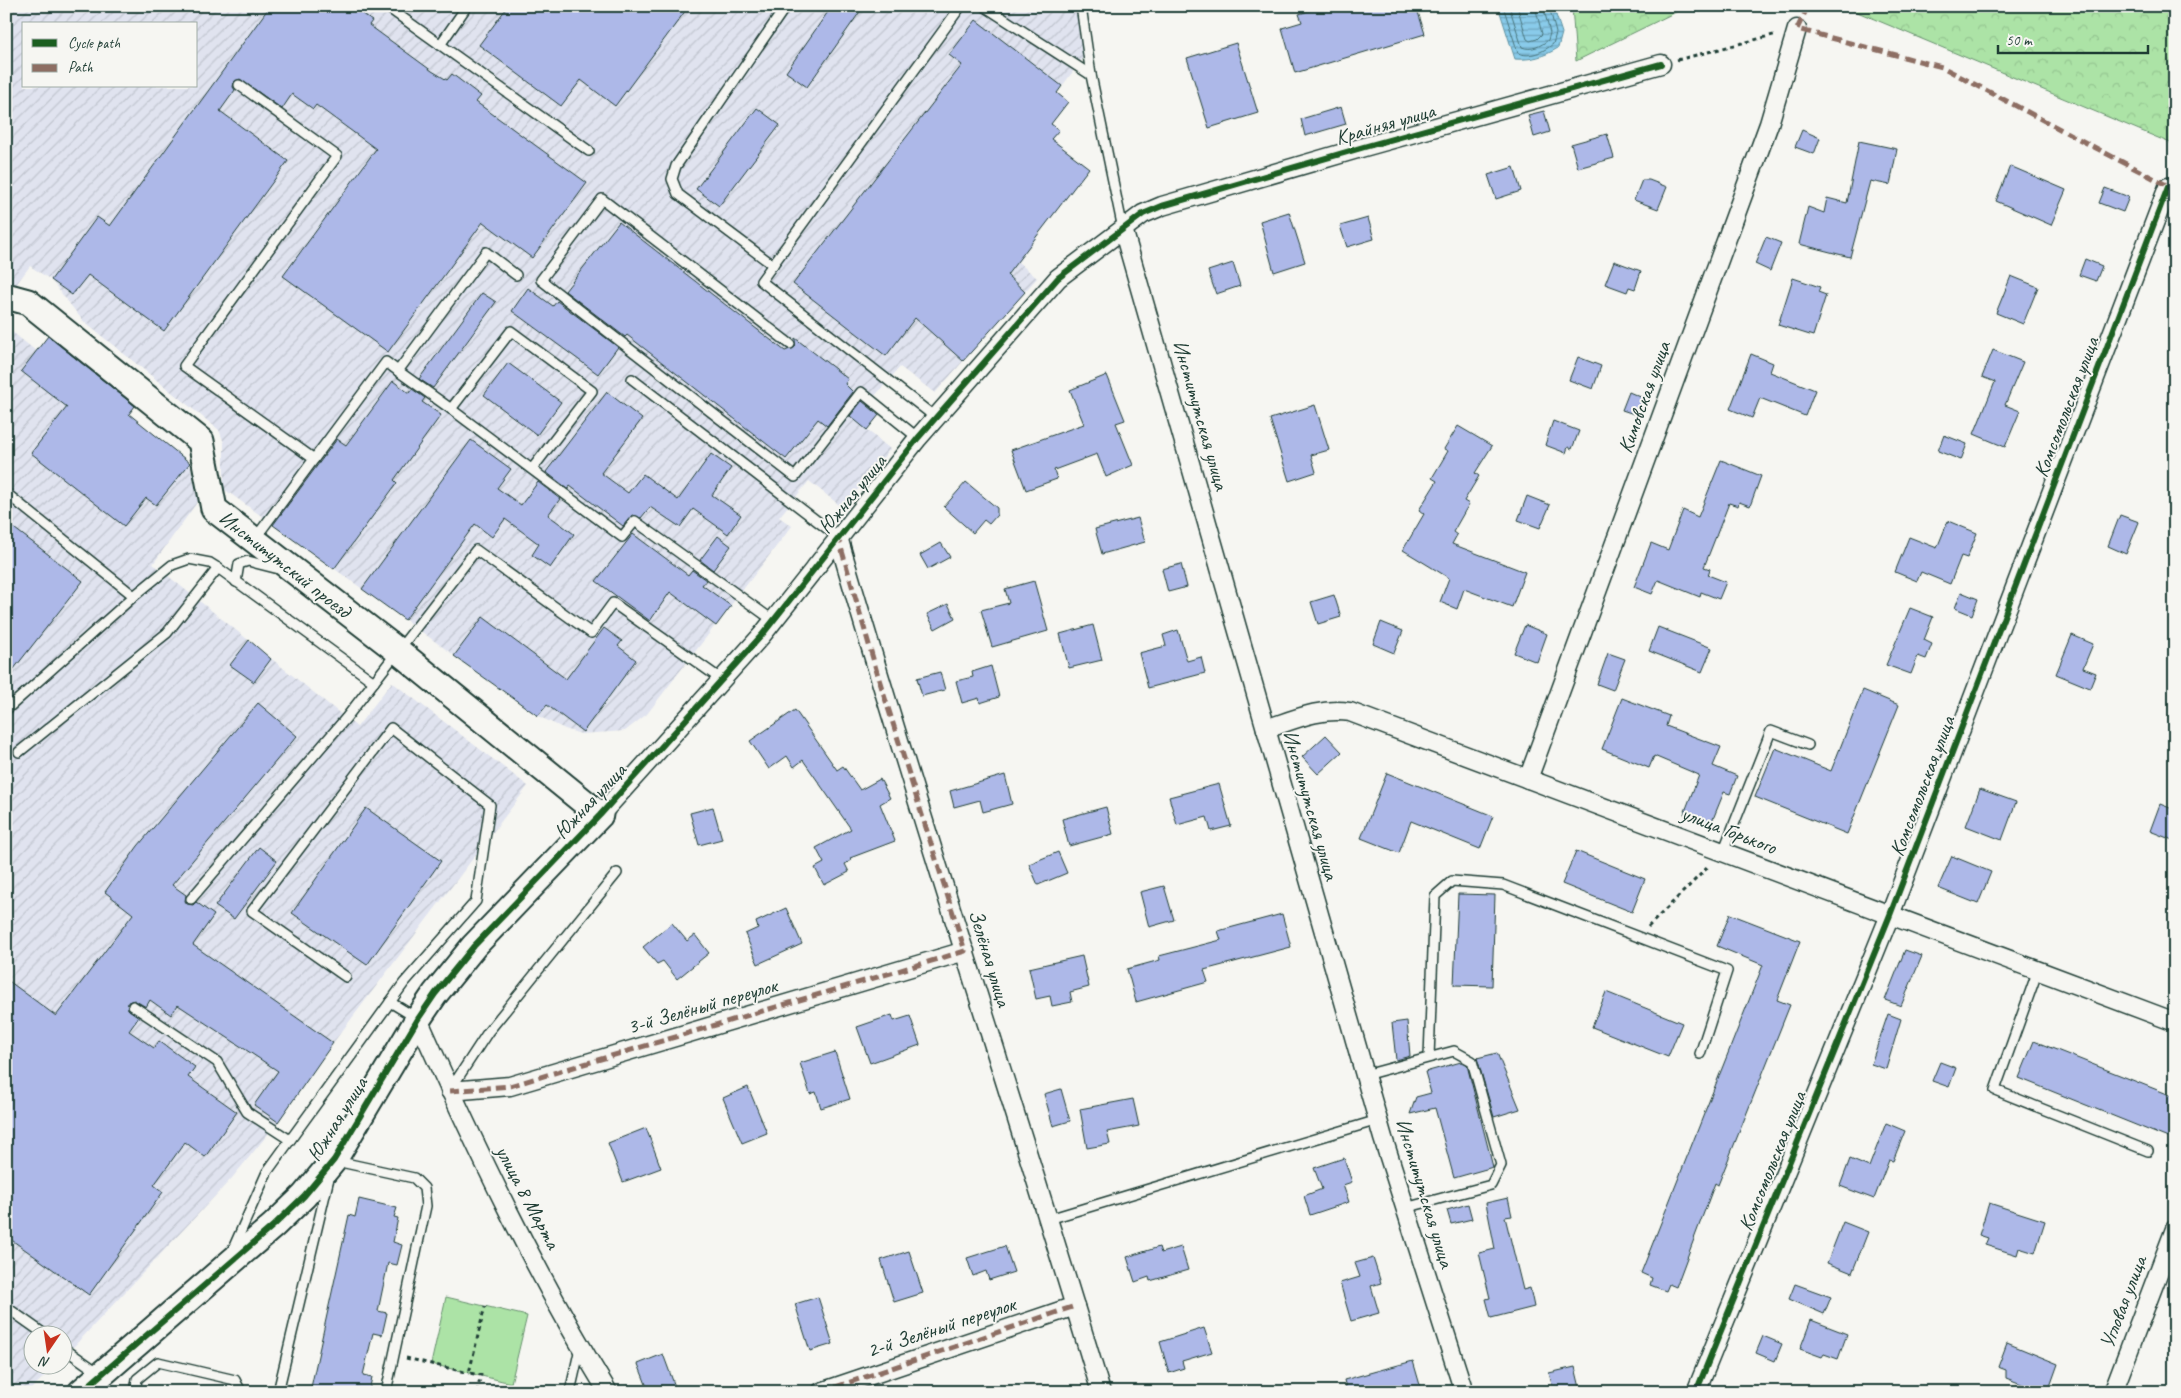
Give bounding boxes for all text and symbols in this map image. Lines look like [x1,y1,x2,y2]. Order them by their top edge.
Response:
legend [22,22,198,88]
scale bar [1998,22,2148,54]
text: 50 m [2006,31,2033,50]
text: Cycle path [68,34,120,53]
text: Path [68,58,94,77]
street label: Крайняя улица [1332,97,1439,151]
street label: Комсомольская улица [2027,332,2105,481]
street label: Кимовская улица [1612,336,1677,456]
street label: Институтская улица [1167,337,1235,495]
street label: Южная улица [812,448,893,539]
street label: Институтский проезд [214,504,358,625]
street label: Комсомольская улица [1883,711,1961,860]
street label: Институтская улица [1277,727,1345,885]
street label: Южная улица [548,756,633,844]
street label: улица Горького [1676,799,1782,861]
street label: Зелёная улица [963,906,1017,1011]
street label: 3-й Зелёный переулок [624,972,782,1040]
street label: Южная улица [301,1071,374,1166]
street label: Комсомольская улица [1732,1086,1812,1234]
street label: Институтская улица [1390,1115,1461,1273]
street label: улица 8 Марта [489,1139,567,1255]
street label: Угловая улица [2094,1250,2153,1352]
street label: 2-й Зелёный переулок [864,1290,1021,1363]
north arrow [22,1326,72,1376]
text: N [37,1352,51,1371]

